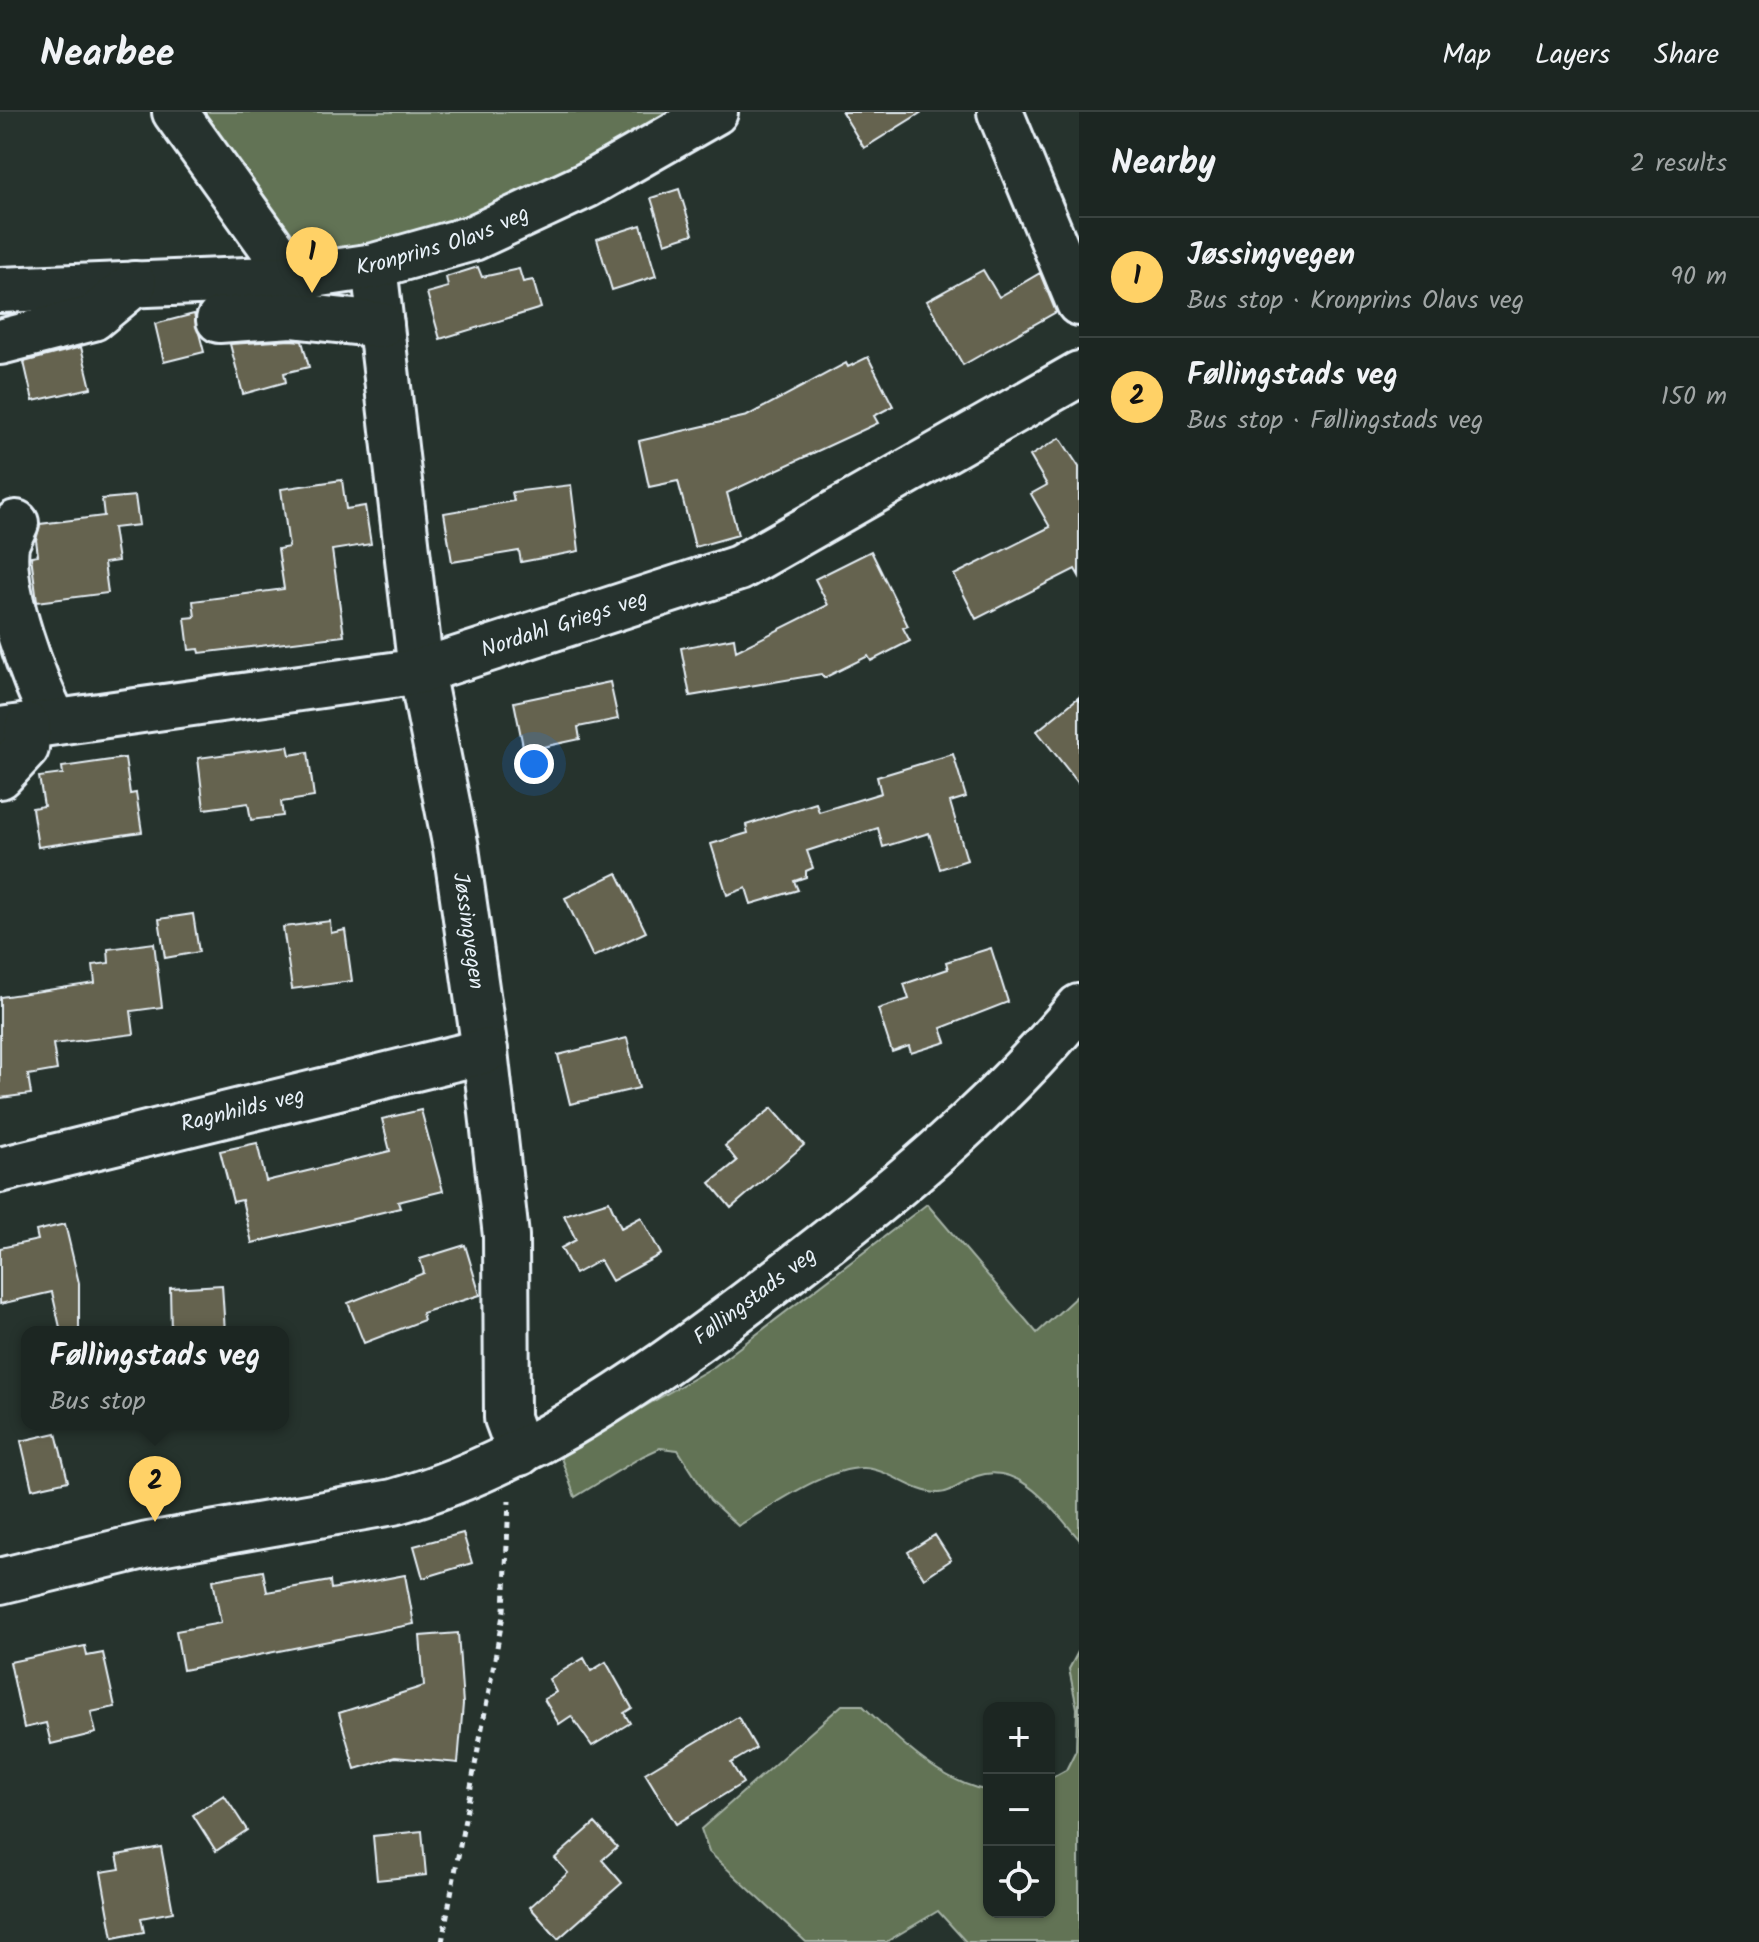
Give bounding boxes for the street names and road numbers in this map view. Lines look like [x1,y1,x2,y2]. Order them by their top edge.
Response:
street label: Kronprins Olavs veg [354,197,535,286]
street label: Nordahl Griegs veg [477,581,653,668]
street label: Jøssingvegen [442,870,494,992]
street label: Ragnhilds veg [177,1078,308,1143]
street label: Føllingstads veg [686,1238,825,1355]

